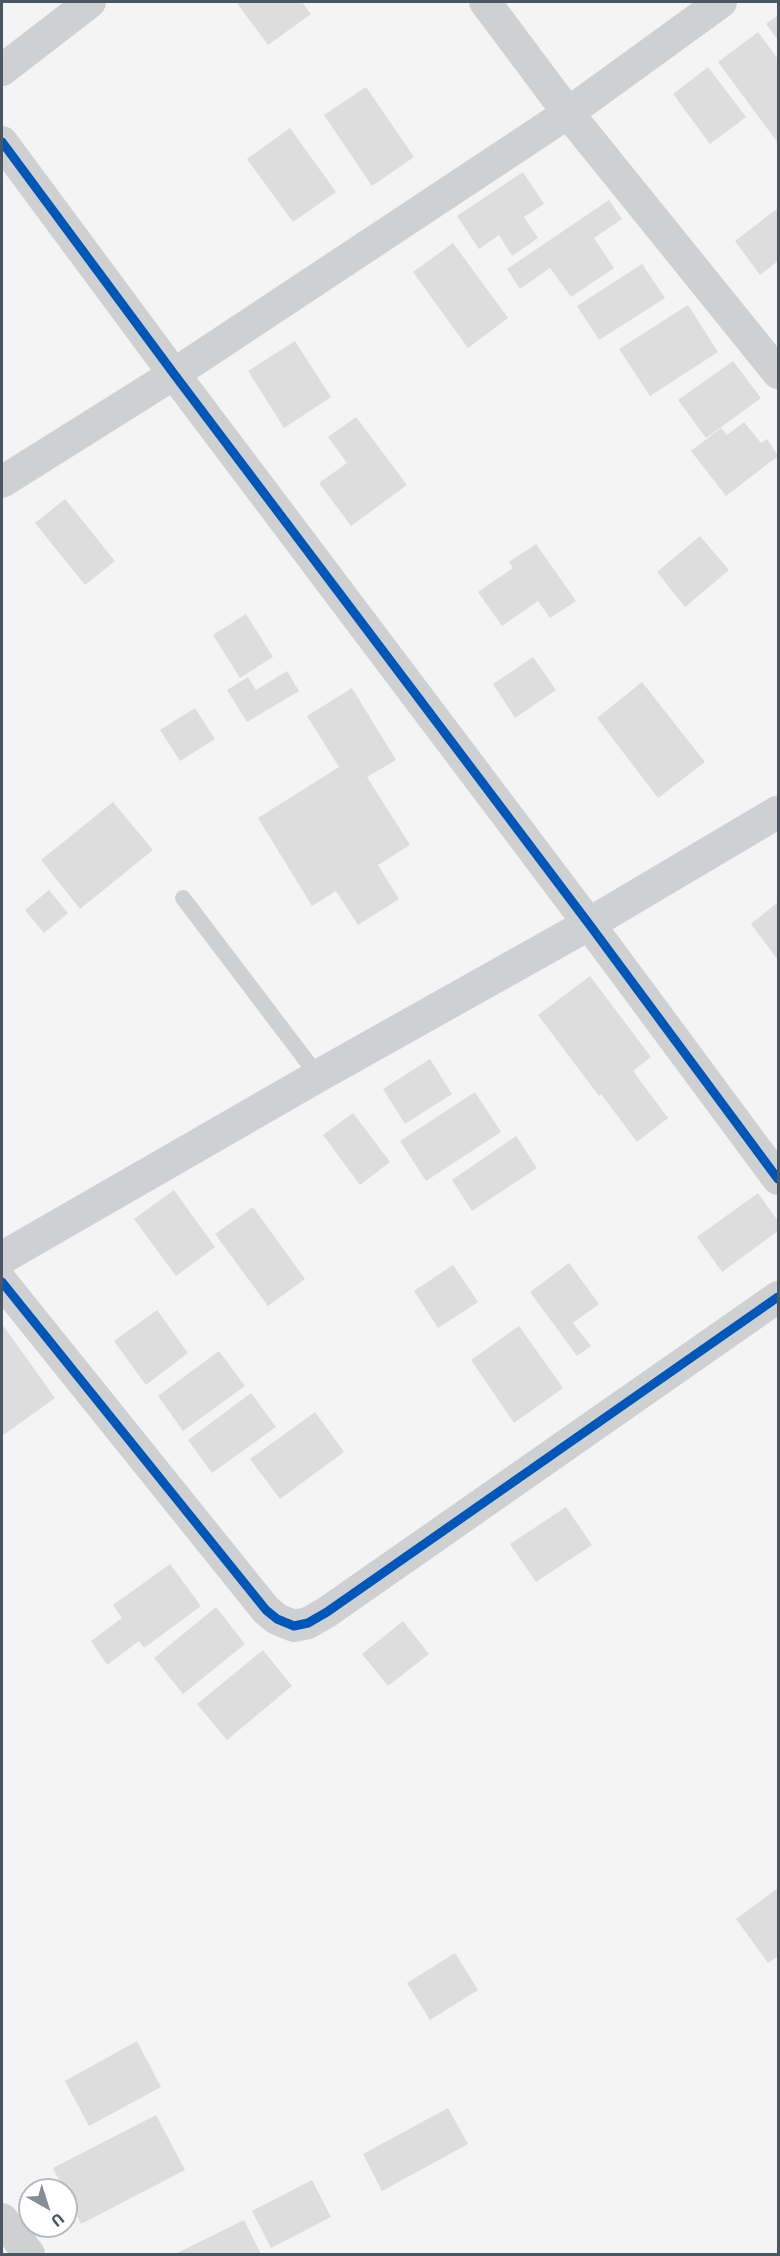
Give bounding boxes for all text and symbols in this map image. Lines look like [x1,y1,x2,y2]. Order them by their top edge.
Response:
north arrow [18,2178,78,2238]
text: U [48,2210,69,2232]

